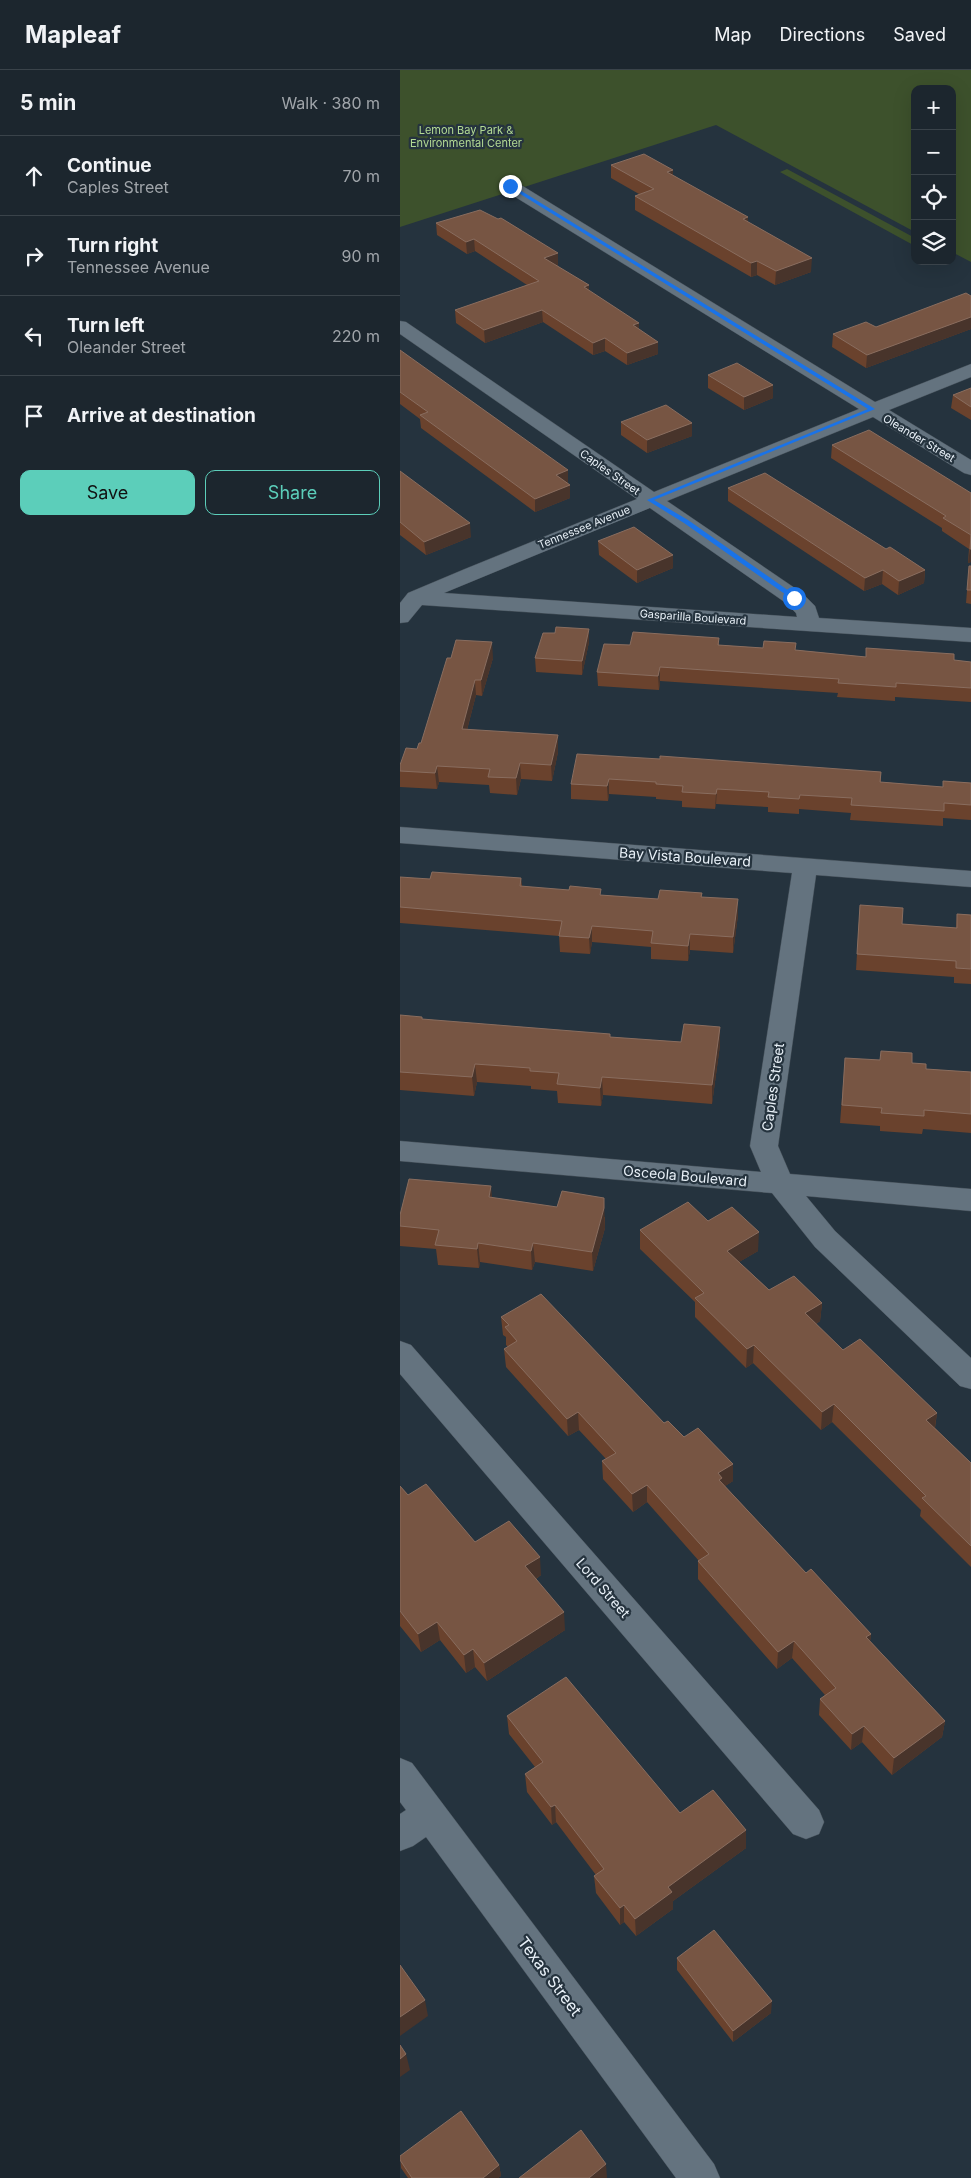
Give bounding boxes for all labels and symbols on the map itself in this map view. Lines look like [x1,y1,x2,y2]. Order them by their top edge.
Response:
park label: Lemon Bay Park & Environmental Center [410,123,522,150]
route end [499,175,522,198]
street label: Oleander Street [880,411,958,465]
street label: Caples Street [577,446,643,498]
street label: Tennessee Avenue [536,502,632,552]
route start [783,587,806,610]
street label: Gasparilla Boulevard [639,606,747,628]
street label: Bay Vista Boulevard [619,843,751,870]
street label: Caples Street [758,1041,787,1132]
street label: Osceola Boulevard [622,1162,748,1189]
street label: Lord Street [573,1554,634,1621]
street label: Texas Street [514,1933,586,2019]

